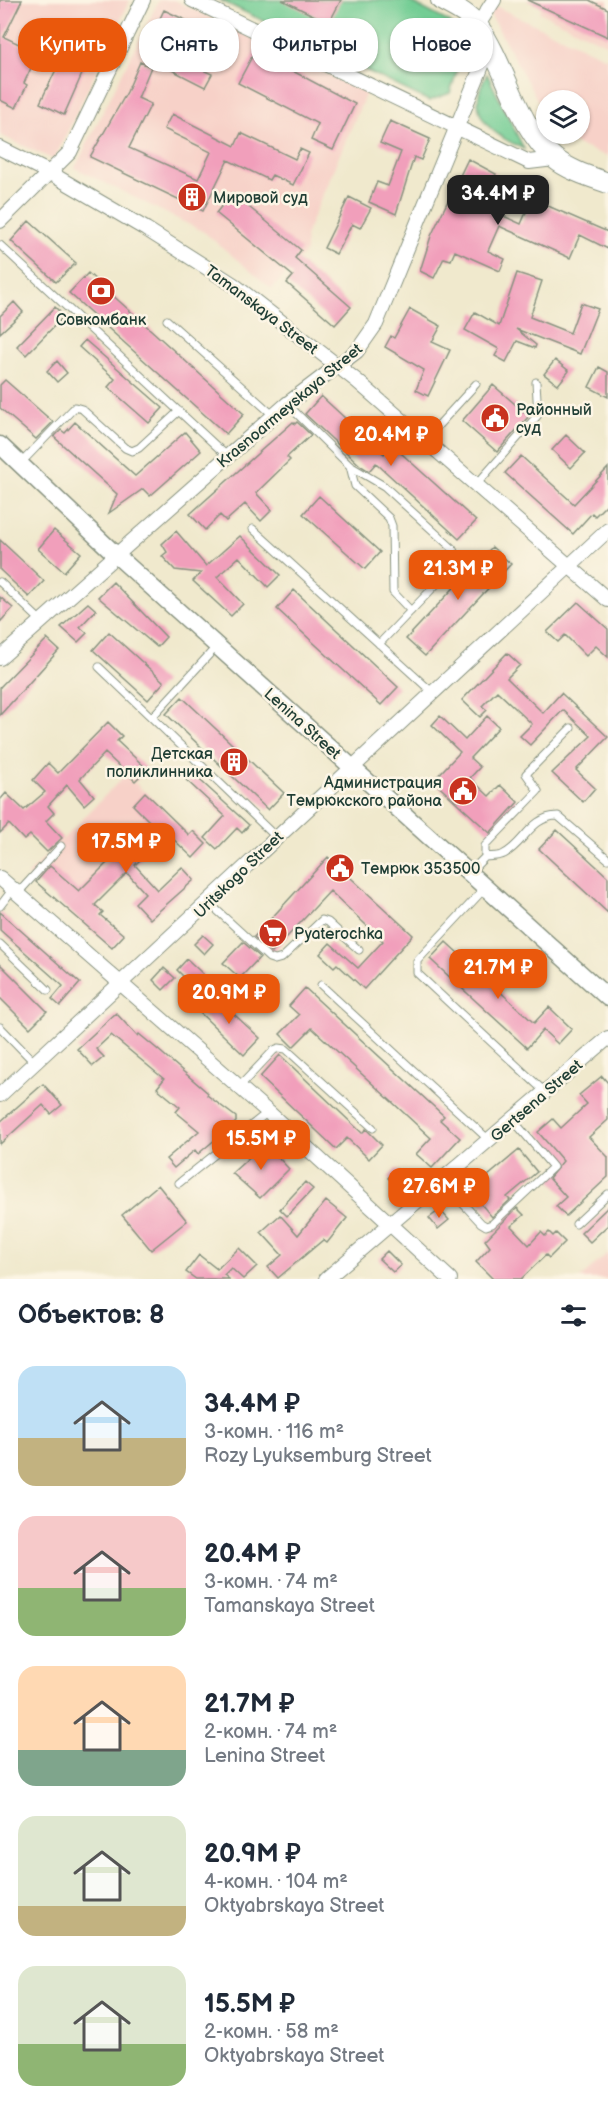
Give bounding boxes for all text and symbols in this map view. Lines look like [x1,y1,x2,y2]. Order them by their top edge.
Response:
chip: Купить [18,18,127,72]
chip: Снять [139,18,239,72]
chip: Фильтры [251,18,378,72]
chip: Новое [390,18,493,72]
map controls [536,90,590,144]
button: layers [536,90,590,144]
pin: 34.4M ₽ [443,175,553,226]
building icon: Мировой суд [176,181,208,213]
text: 34.4M ₽ [461,182,535,206]
place label: Мировой суд [213,189,308,208]
street label: Tamanskaya Street [201,261,321,359]
bank icon: Совкомбанк [85,275,117,307]
place label: Совкомбанк [56,311,147,330]
street label: Krasnoarmeyskaya Street [214,340,366,472]
place label: Районный суд [516,401,592,438]
public building icon: Районный суд [479,402,511,434]
pin: 20.4M ₽ [336,416,446,467]
text: 20.4M ₽ [354,423,428,447]
pin: 21.3M ₽ [403,550,513,601]
text: 21.3M ₽ [423,557,493,581]
street label: Lenina Street [260,685,344,764]
place label: Детская поликлинника [106,745,214,782]
building icon: Детская поликлинника [218,746,250,778]
place label: Администрация Темрюкского района [287,774,443,811]
public building icon: Администрация Темрюкского района [447,775,479,807]
pin: 17.5M ₽ [71,823,181,874]
street label: Uritskogo Street [190,828,288,923]
text: 17.5M ₽ [91,830,161,854]
public building icon: Темрюк 353500 [324,852,356,884]
place label: Темрюк 353500 [361,860,480,879]
supermarket icon: Pyaterochka [257,917,289,949]
place label: Pyaterochka [294,925,383,944]
pin: 21.7M ₽ [443,949,553,1000]
text: 21.7M ₽ [463,956,533,980]
pin: 20.9M ₽ [174,974,284,1025]
text: 20.9M ₽ [192,981,266,1005]
street label: Gertsena Street [487,1056,587,1146]
pin: 15.5M ₽ [206,1120,316,1171]
text: 15.5M ₽ [226,1127,296,1151]
pin: 27.6M ₽ [384,1168,494,1219]
text: 27.6M ₽ [402,1175,476,1199]
icon: filters [557,1299,590,1332]
text: Объектов: 8 [18,1300,165,1331]
text: 34.4M ₽ [204,1389,300,1420]
icon: home [66,1390,138,1462]
text: 3-комн. · 116 m² [204,1420,344,1444]
text: Rozy Lyuksemburg Street [204,1444,432,1468]
text: 20.4M ₽ [204,1539,301,1570]
icon: home [66,1540,138,1612]
text: 3-комн. · 74 m² [204,1570,338,1594]
text: Tamanskaya Street [204,1594,375,1618]
text: 21.7M ₽ [204,1689,295,1720]
icon: home [66,1690,138,1762]
text: 2-комн. · 74 m² [204,1720,337,1744]
text: Lenina Street [204,1744,325,1768]
text: 20.9M ₽ [204,1839,301,1870]
icon: home [66,1840,138,1912]
text: 4-комн. · 104 m² [204,1870,348,1894]
text: Oktyabrskaya Street [204,1894,385,1918]
text: 15.5M ₽ [204,1989,295,2020]
icon: home [66,1990,138,2062]
text: 2-комн. · 58 m² [204,2020,339,2044]
text: Oktyabrskaya Street [204,2044,385,2068]

